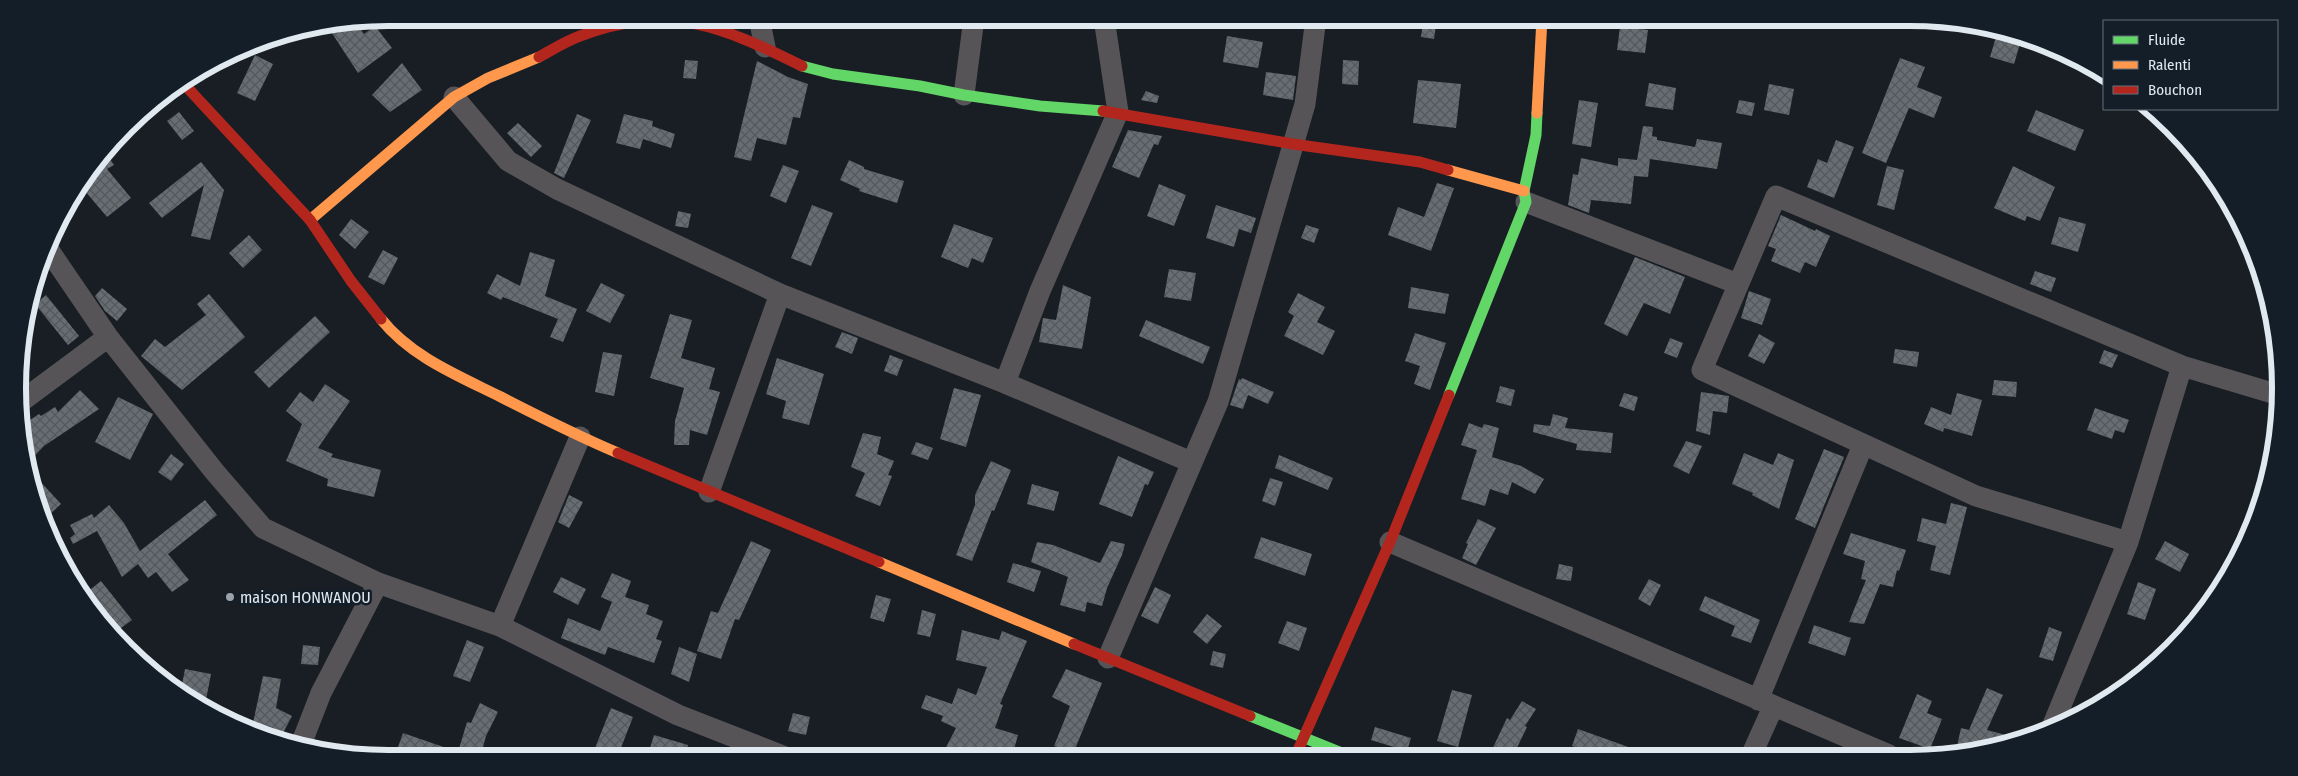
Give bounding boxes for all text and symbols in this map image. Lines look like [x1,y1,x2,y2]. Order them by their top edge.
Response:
legend [2103,20,2278,110]
text: Fluide [2148,31,2185,49]
text: Ralenti [2148,56,2191,74]
text: Bouchon [2148,81,2202,99]
place label: maison HONWANOU [240,588,371,607]
marker: maison HONWANOU [224,591,236,603]

